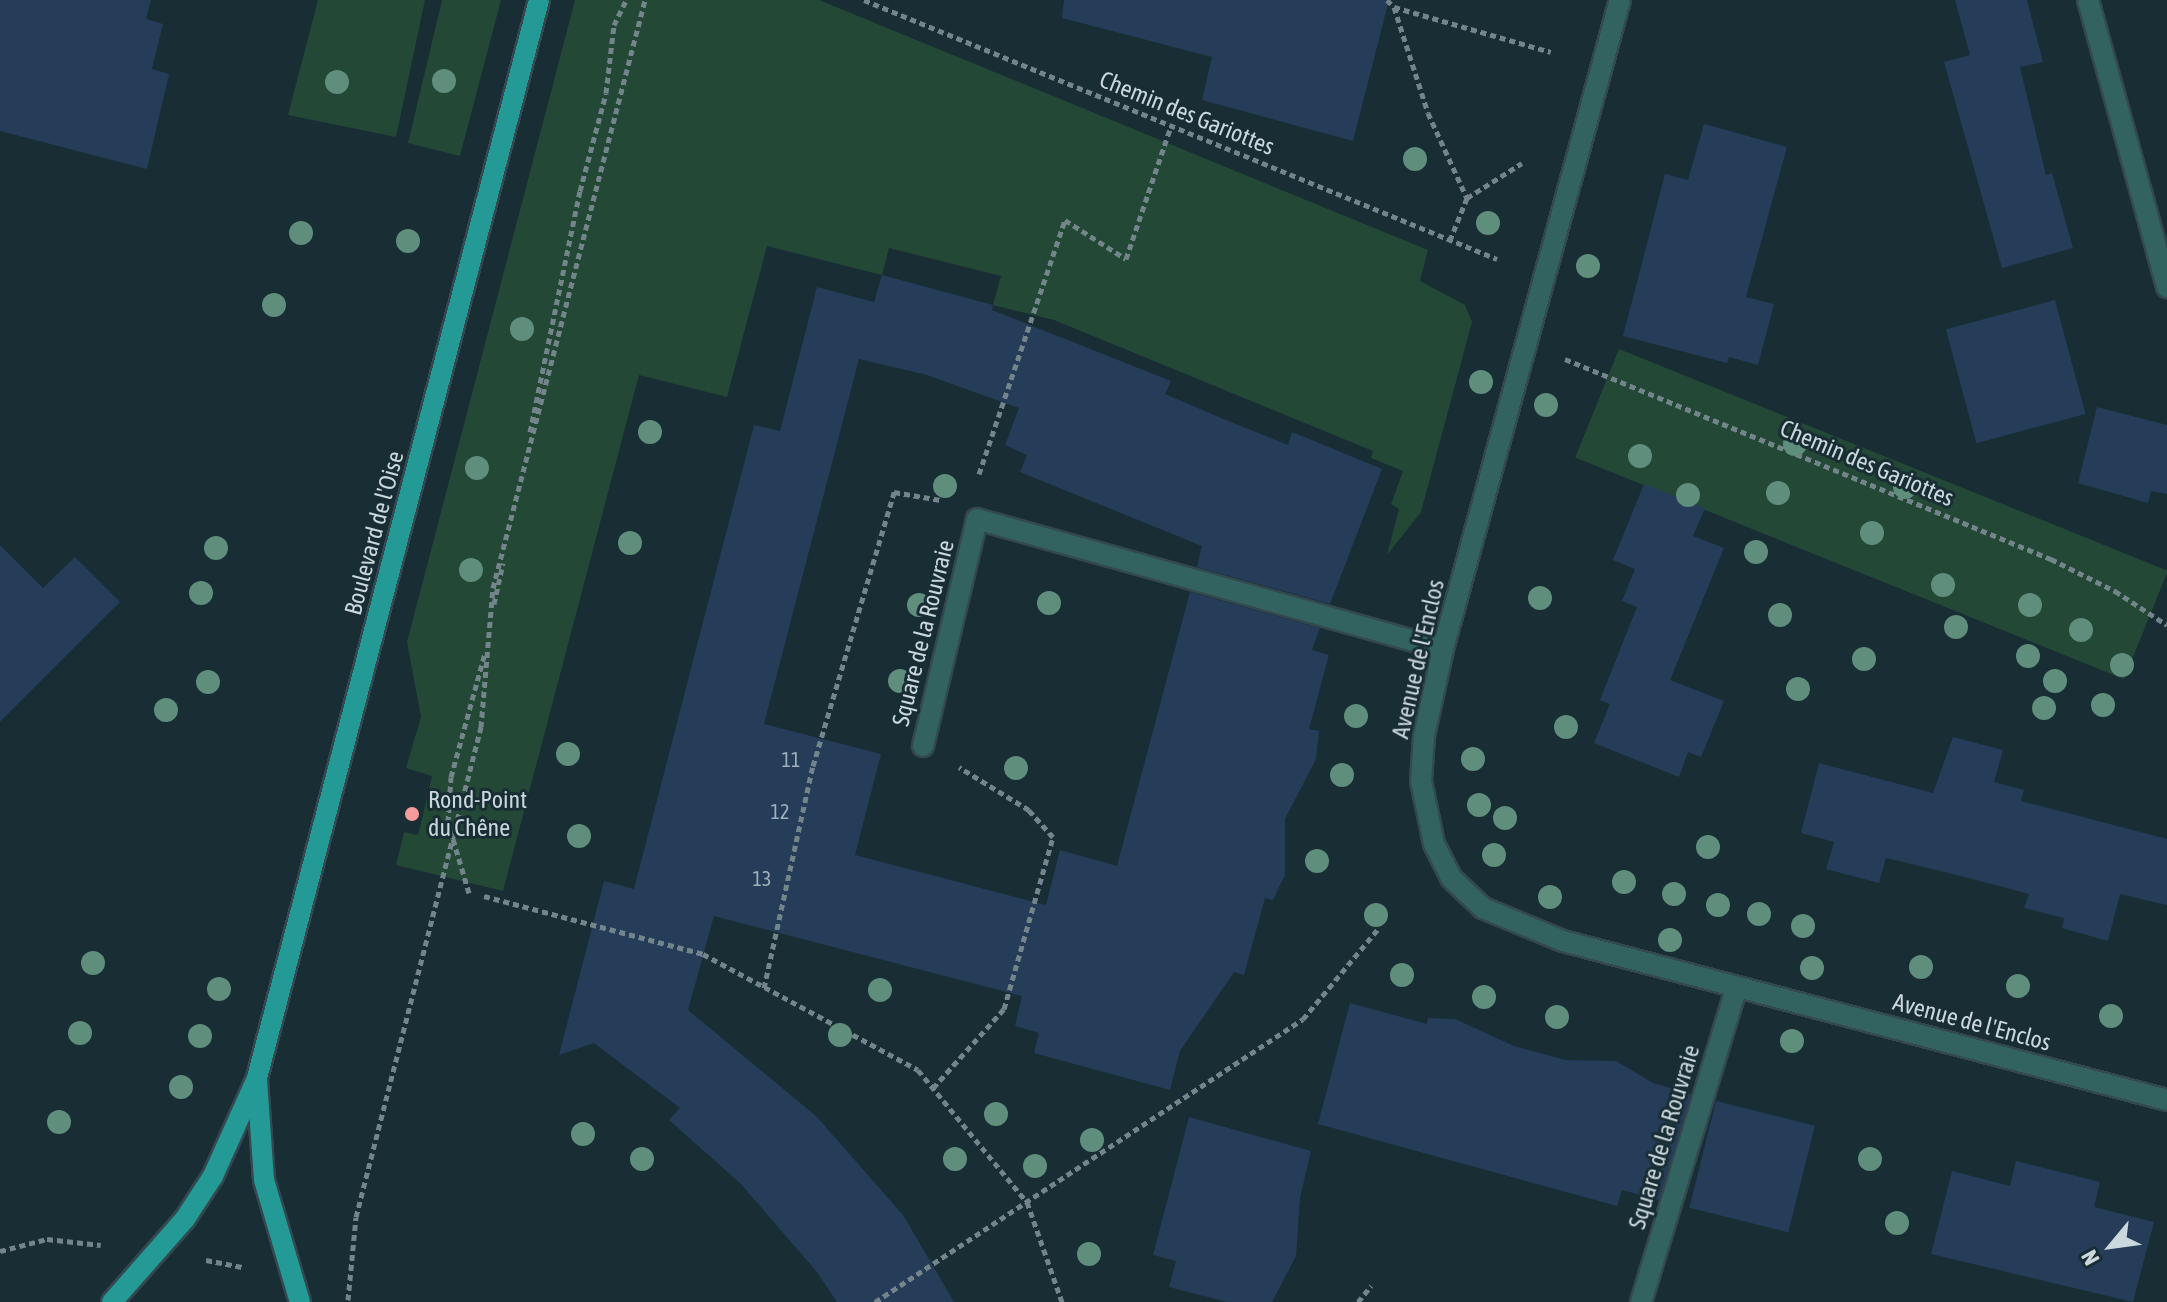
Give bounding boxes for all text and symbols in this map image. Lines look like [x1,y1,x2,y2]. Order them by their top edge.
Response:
street label: Chemin des Gariottes [1095,65,1279,161]
street label: Chemin des Gariottes [1776,413,1958,513]
street label: Boulevard de l'Oise [338,448,410,618]
street label: Square de la Rouvraie [886,537,960,729]
street label: Avenue de l'Enclos [1386,577,1450,741]
house number: 11 [782,747,800,771]
place label: Rond-Point du Chêne [428,786,527,842]
house number: 12 [771,799,789,823]
marker: Rond-Point du Chêne [403,805,421,823]
house number: 13 [753,866,771,890]
street label: Avenue de l'Enclos [1890,987,2054,1057]
street label: Square de la Rouvraie [1622,1042,1706,1232]
north arrow [2071,1206,2151,1286]
text: N [2075,1246,2105,1270]

